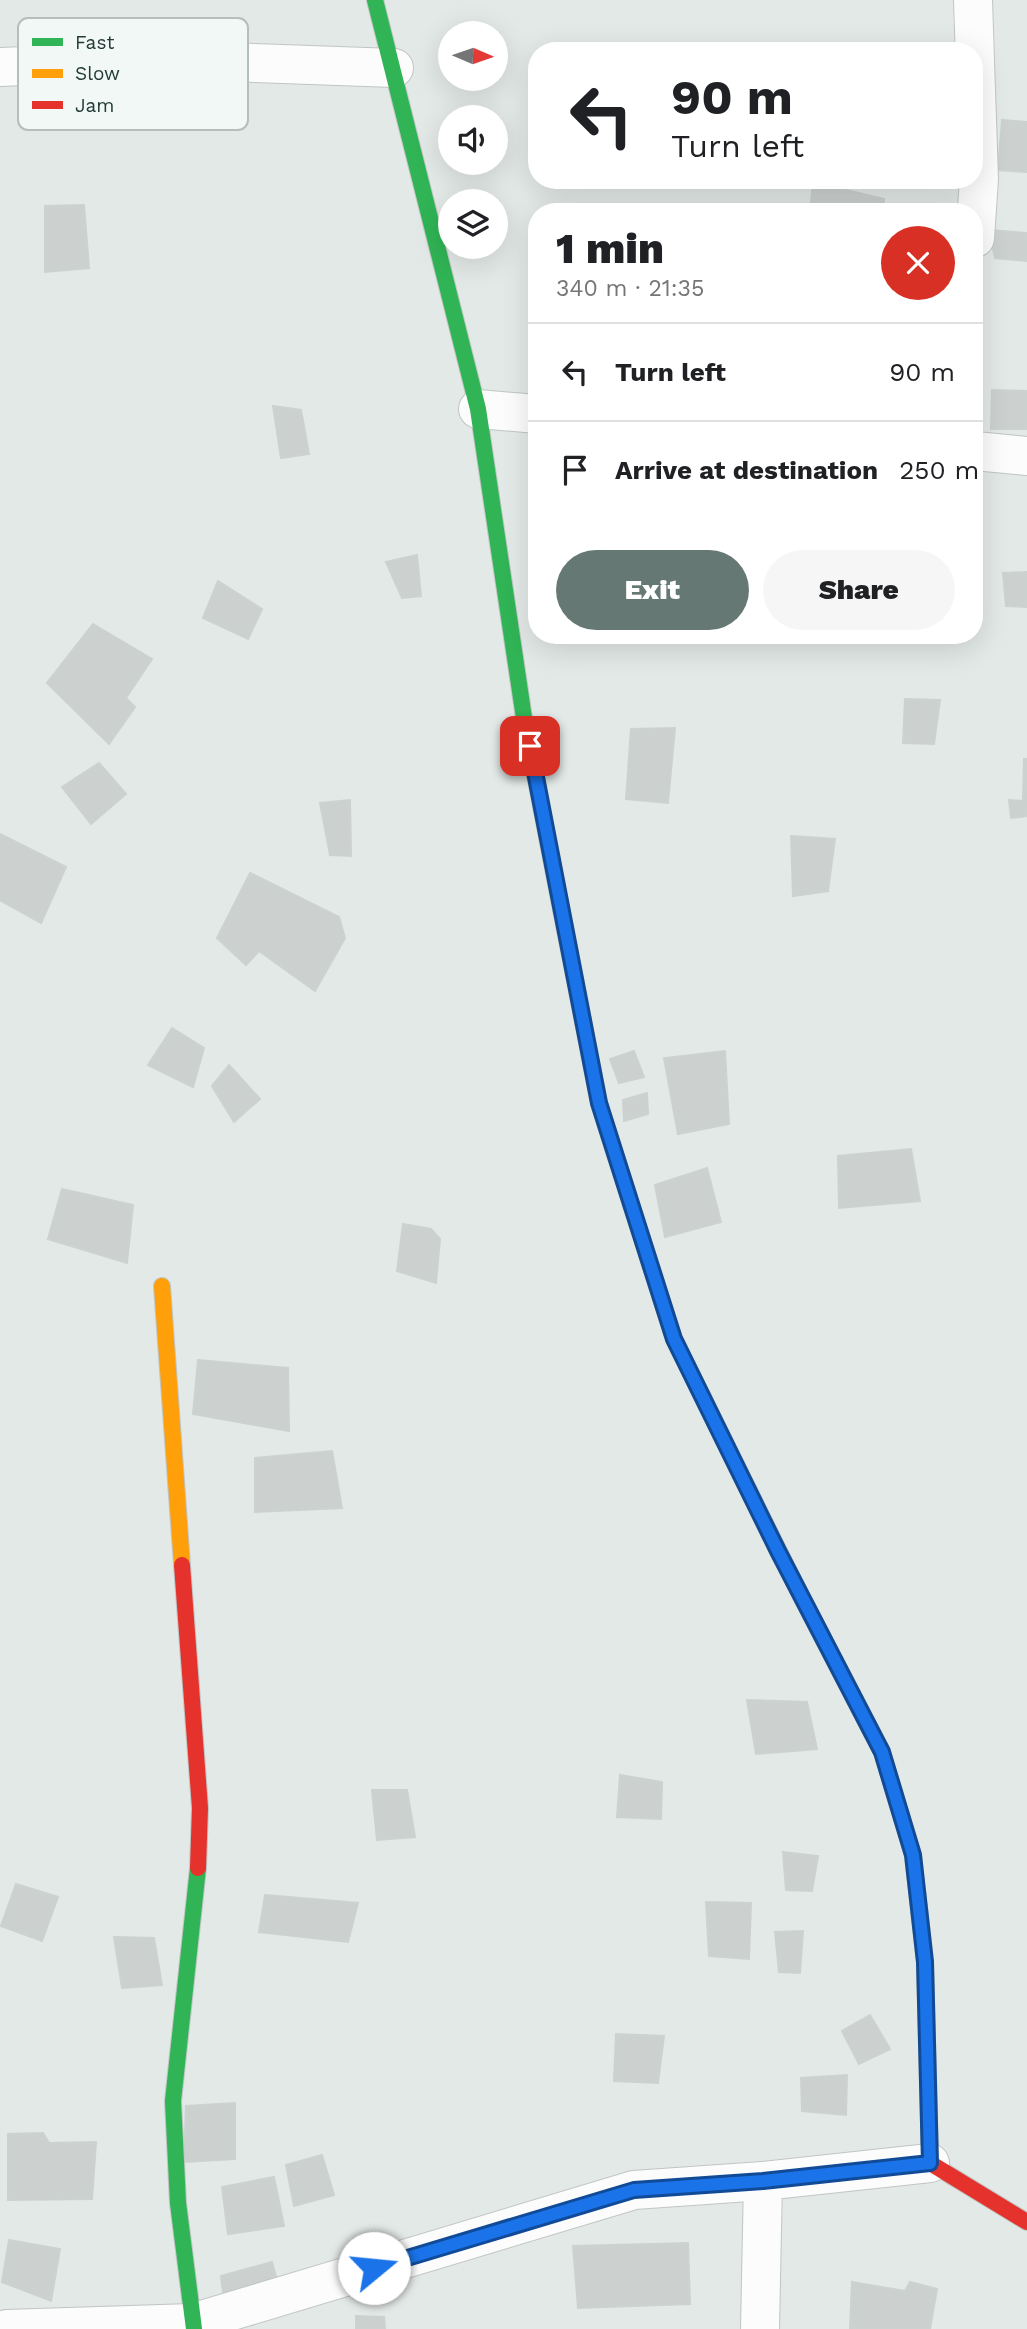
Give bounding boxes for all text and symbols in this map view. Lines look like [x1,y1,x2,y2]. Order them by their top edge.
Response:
legend [18,18,248,130]
north arrow [438,21,508,91]
map controls [438,21,508,259]
text: Fast [75,31,114,54]
text: Slow [75,62,120,85]
text: 90 m [671,68,793,126]
icon: left [556,70,647,161]
text: Jam [75,94,114,117]
button: sound [438,105,508,175]
text: Turn left [671,127,804,165]
button: layers [438,189,508,259]
text: 1 min [556,224,664,273]
button: close [881,226,955,300]
text: 340 m · 21:35 [556,275,704,302]
icon: left [556,353,594,391]
text: Turn left [615,357,726,387]
text: 90 m [889,357,955,387]
icon: arrive [556,451,594,489]
text: Arrive at destination [615,455,878,485]
text: 250 m [899,455,979,485]
button: Exit [556,550,749,630]
button: Share [763,550,955,630]
pin [500,716,560,776]
icon: arrive [511,727,549,765]
position arrow [337,2231,411,2305]

